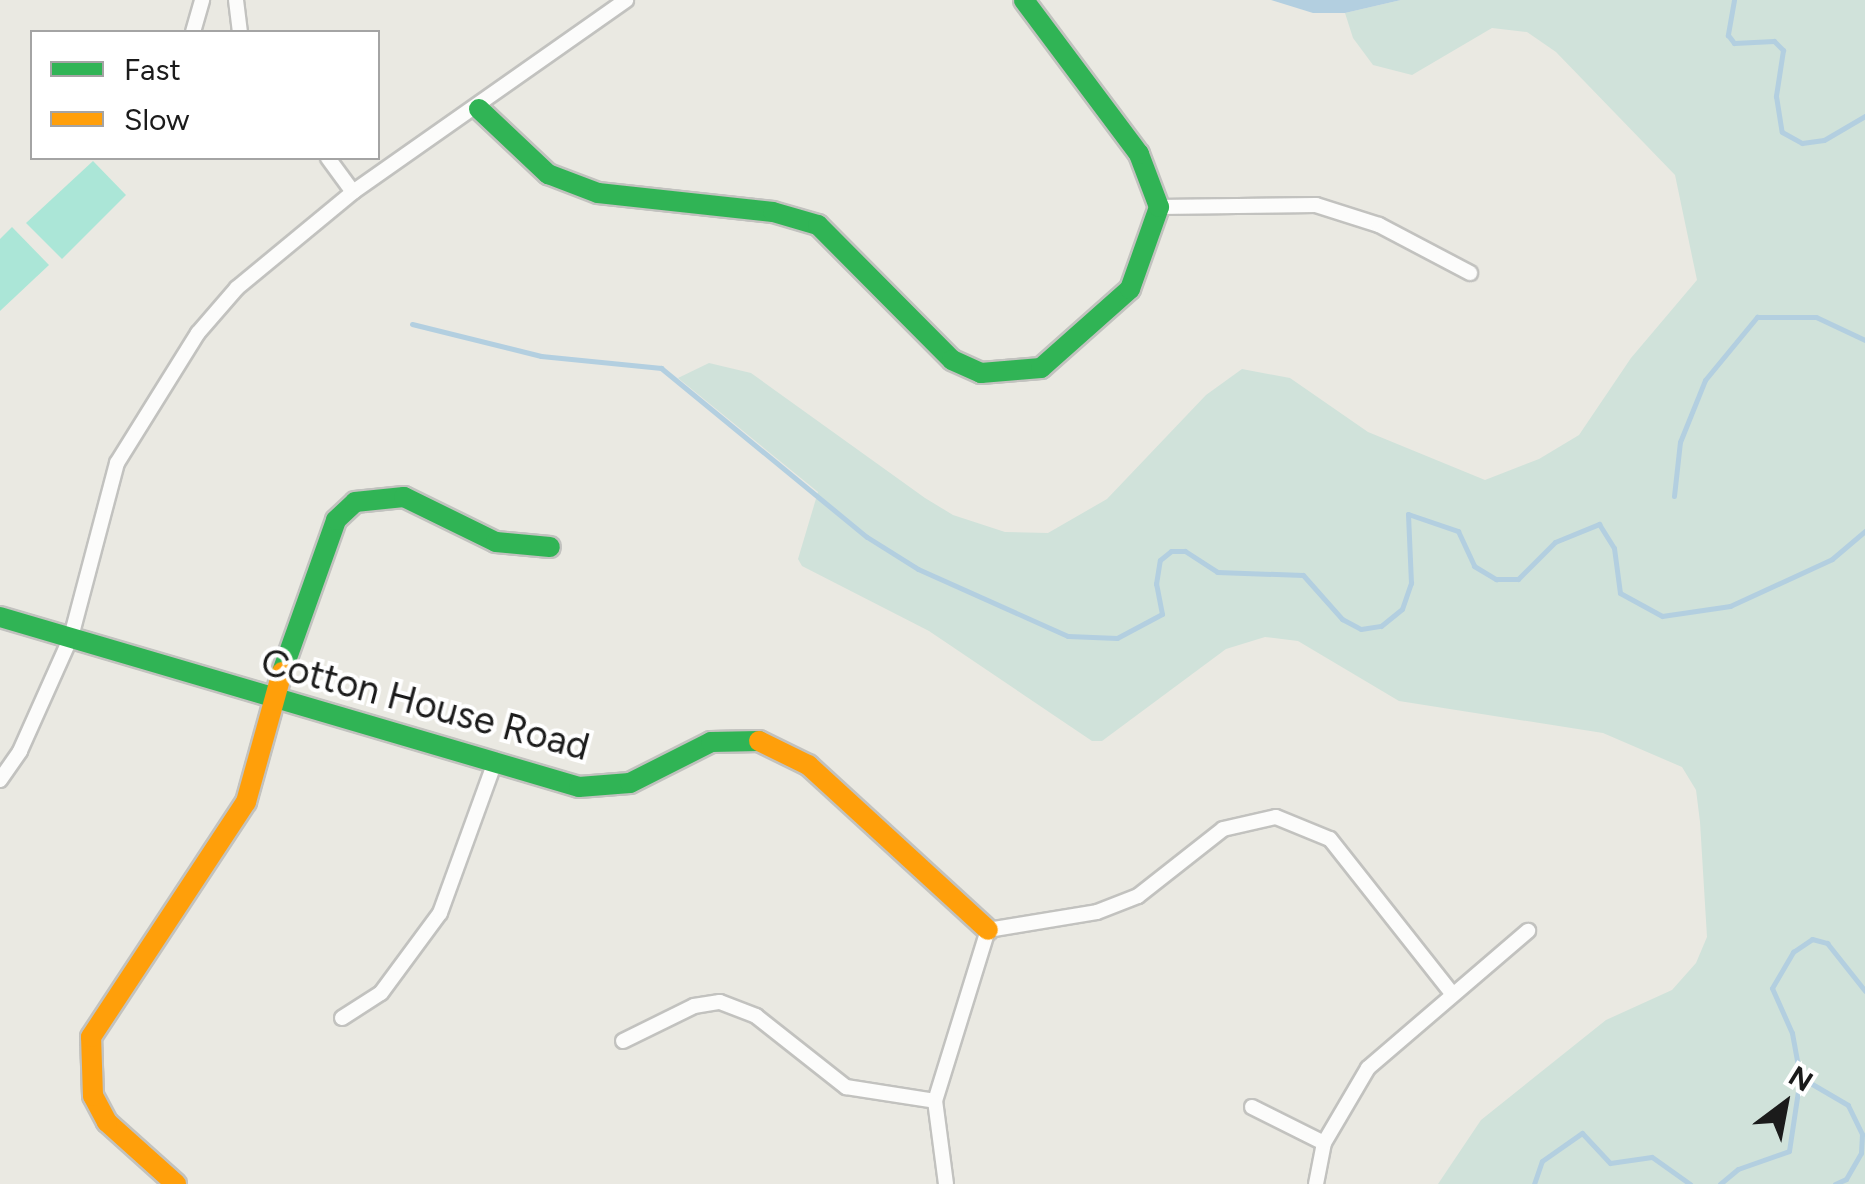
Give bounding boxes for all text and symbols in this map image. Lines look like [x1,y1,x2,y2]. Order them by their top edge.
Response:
legend [30,30,380,160]
text: Fast [124,51,181,88]
text: Slow [124,101,190,138]
street label: Cotton House Road [256,639,594,771]
north arrow [1735,1054,1835,1154]
text: N [1783,1058,1819,1099]

